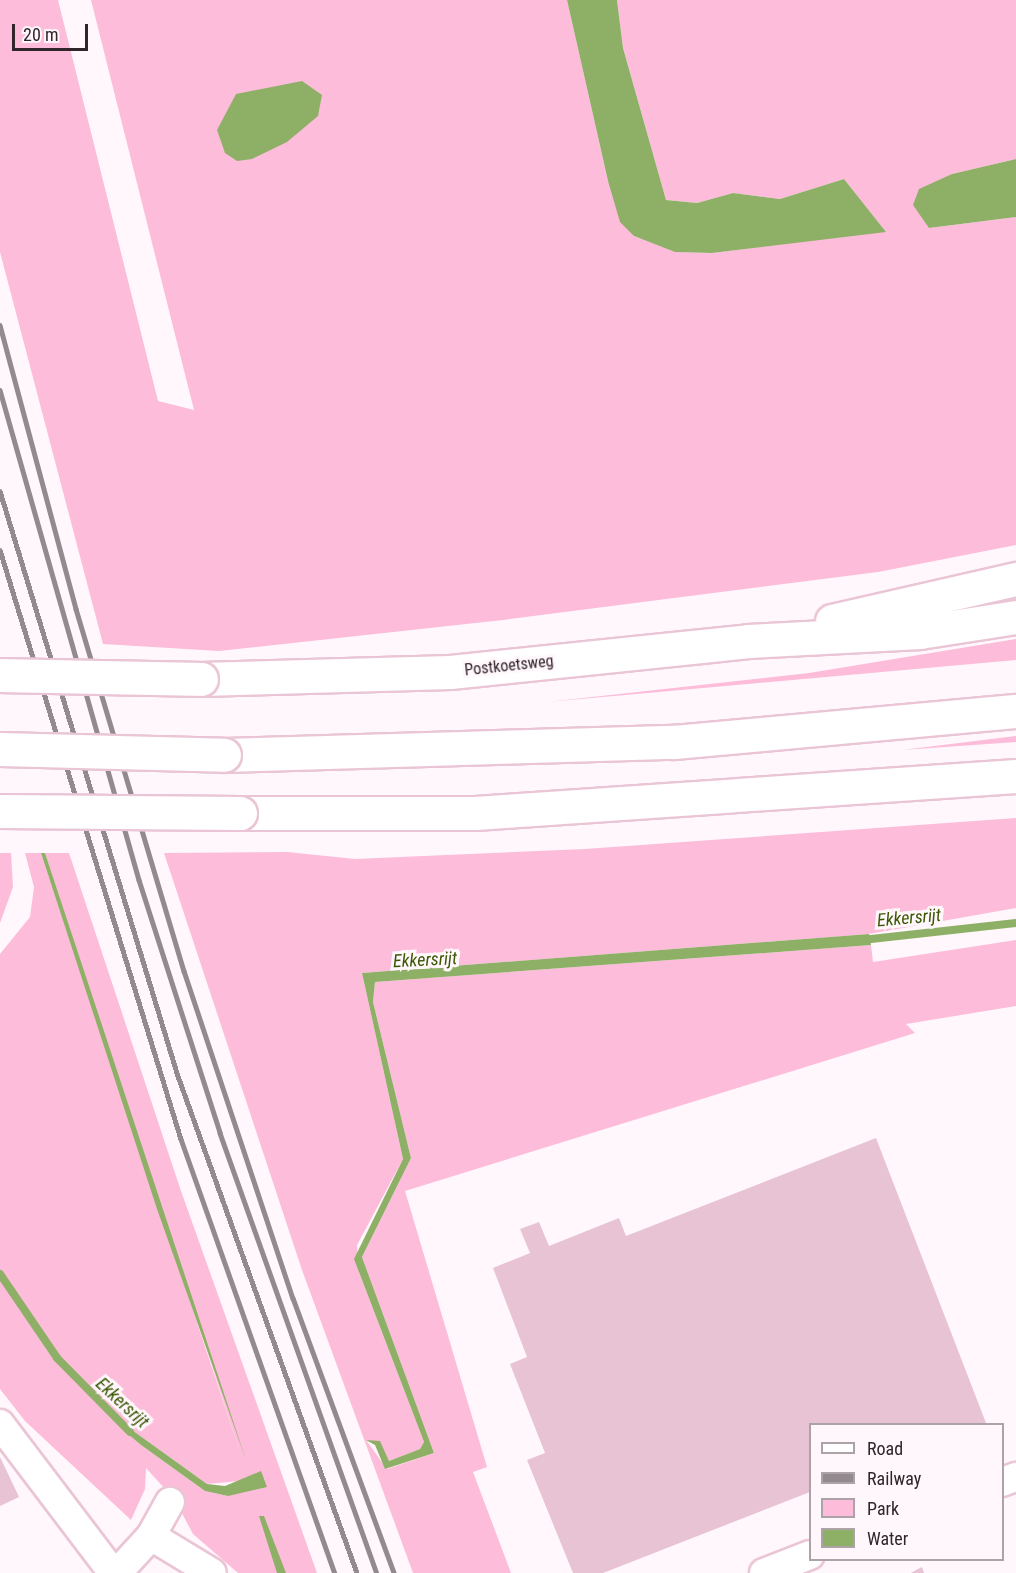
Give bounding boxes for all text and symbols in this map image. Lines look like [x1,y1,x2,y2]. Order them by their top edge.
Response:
scale bar [15,12,92,50]
text: 20 m [23,24,58,45]
street label: Postkoetsweg [464,652,554,680]
water label: Ekkersrijt [876,904,942,932]
water label: Ekkersrijt [392,948,458,972]
water label: Ekkersrijt [91,1373,153,1433]
legend [809,1423,1004,1561]
text: Road [867,1438,903,1459]
text: Railway [867,1468,921,1489]
text: Park [867,1498,899,1519]
text: Water [867,1528,908,1549]

